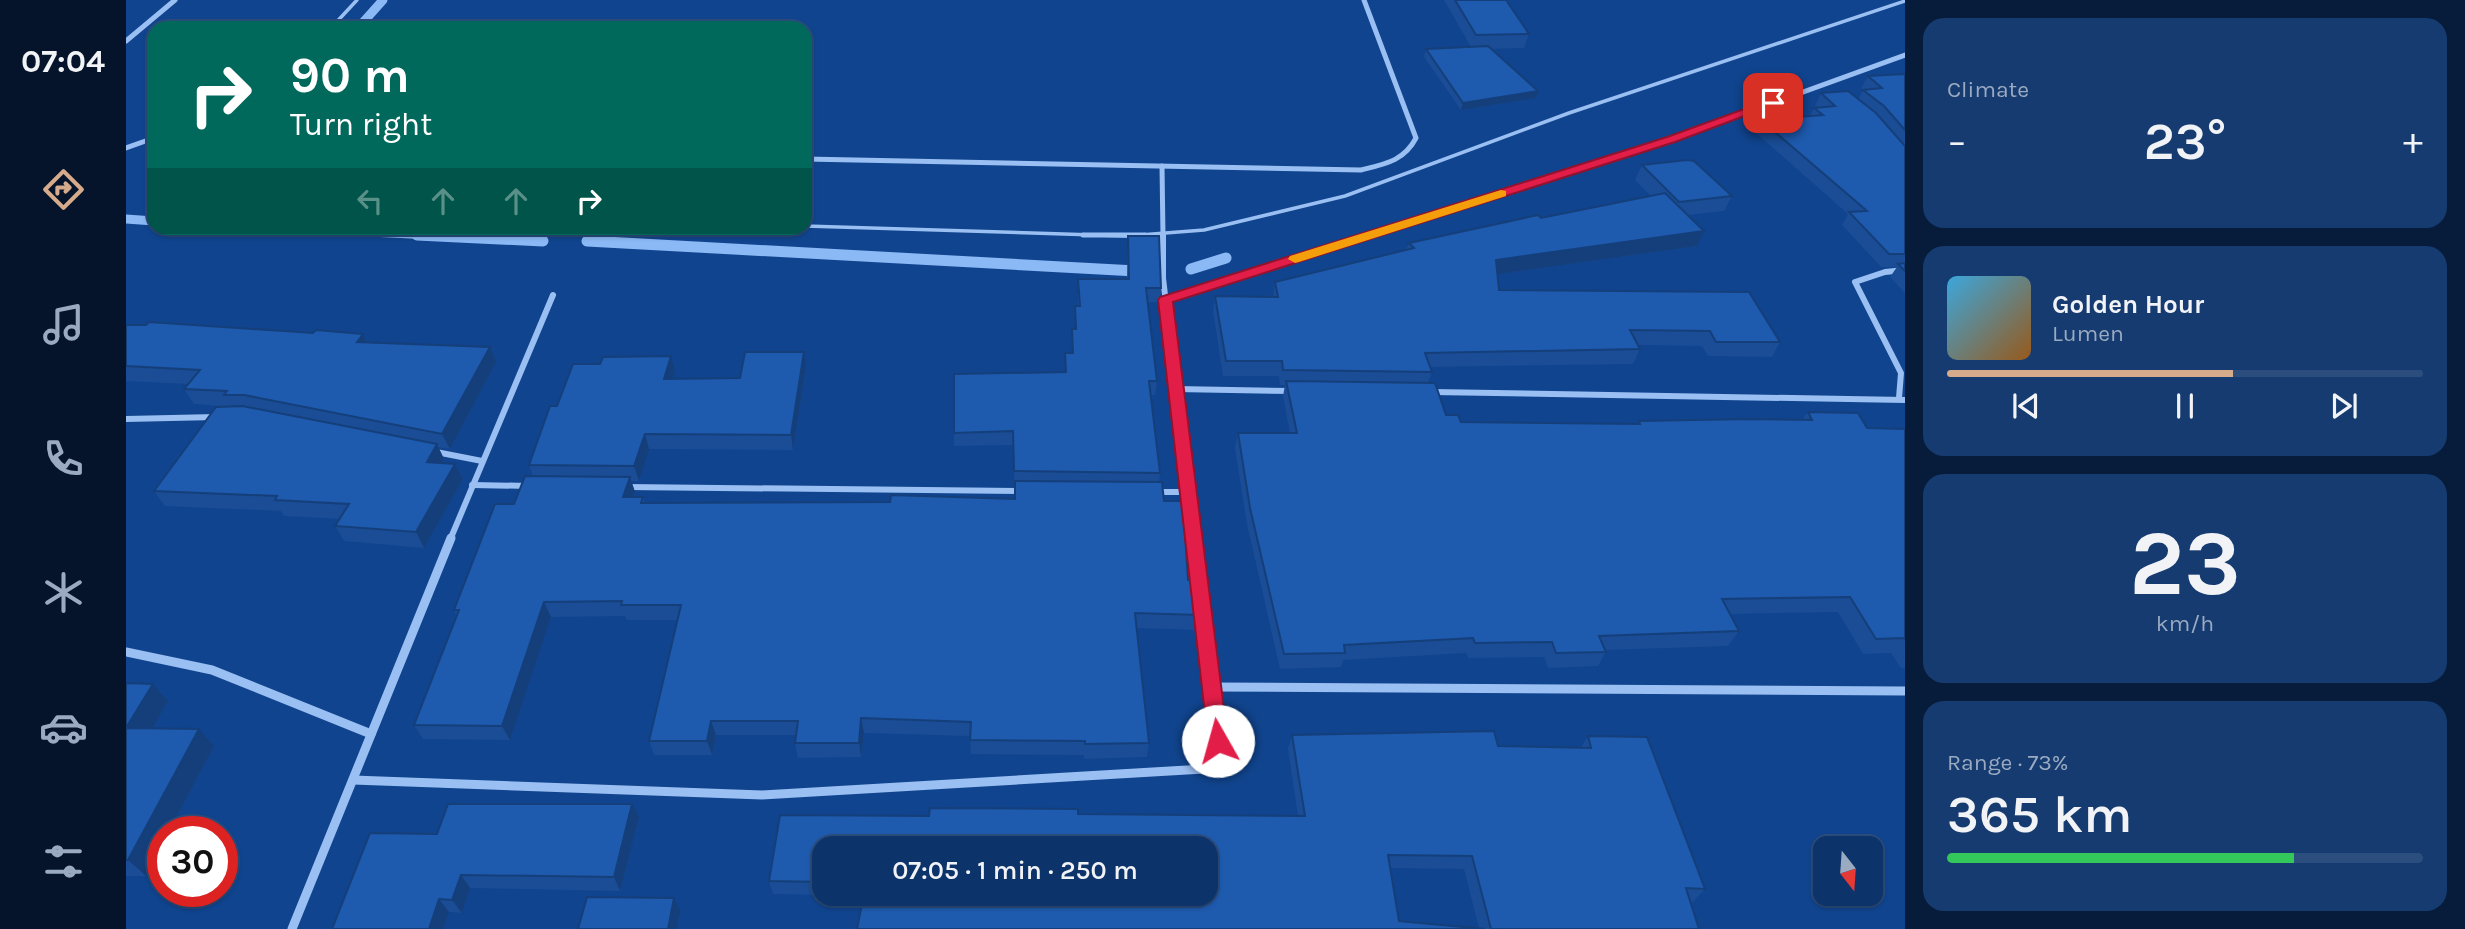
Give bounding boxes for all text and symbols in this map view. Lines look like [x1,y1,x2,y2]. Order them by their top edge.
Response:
text: 07:04 [21,43,105,80]
text: 90 m [290,47,410,104]
icon: right [175,49,266,140]
pin [1743,73,1803,133]
text: Climate [1947,76,2029,103]
icon: arrive [1754,84,1792,122]
text: Turn right [290,106,432,143]
text: 23° [2144,111,2226,172]
text: − [1947,119,1967,164]
text: + [2403,119,2423,164]
icon: directions [39,165,88,214]
icon: left [351,182,389,220]
icon: ahead [424,182,462,220]
icon: ahead [497,182,535,220]
icon: right [570,182,608,220]
text: Golden Hour [2052,289,2204,320]
icon: music [39,300,88,349]
text: Lumen [2052,320,2124,347]
icon: previous [2007,387,2045,425]
icon: pause [2166,387,2204,425]
icon: next [2325,387,2363,425]
icon: phone [39,434,88,483]
text: 23 [2129,511,2241,617]
icon: climate [39,568,88,617]
text: km/h [2156,610,2214,637]
icon: car [39,703,88,752]
position arrow [1181,704,1255,778]
text: Range · 73% [1947,749,2069,776]
text: 365 km [1947,784,2132,845]
speed limit sign: 30 [147,816,238,907]
north arrow [1813,836,1883,906]
map controls [1813,836,1883,906]
icon: filters [39,837,88,886]
text: 07:05 · 1 min · 250 m [892,855,1138,886]

